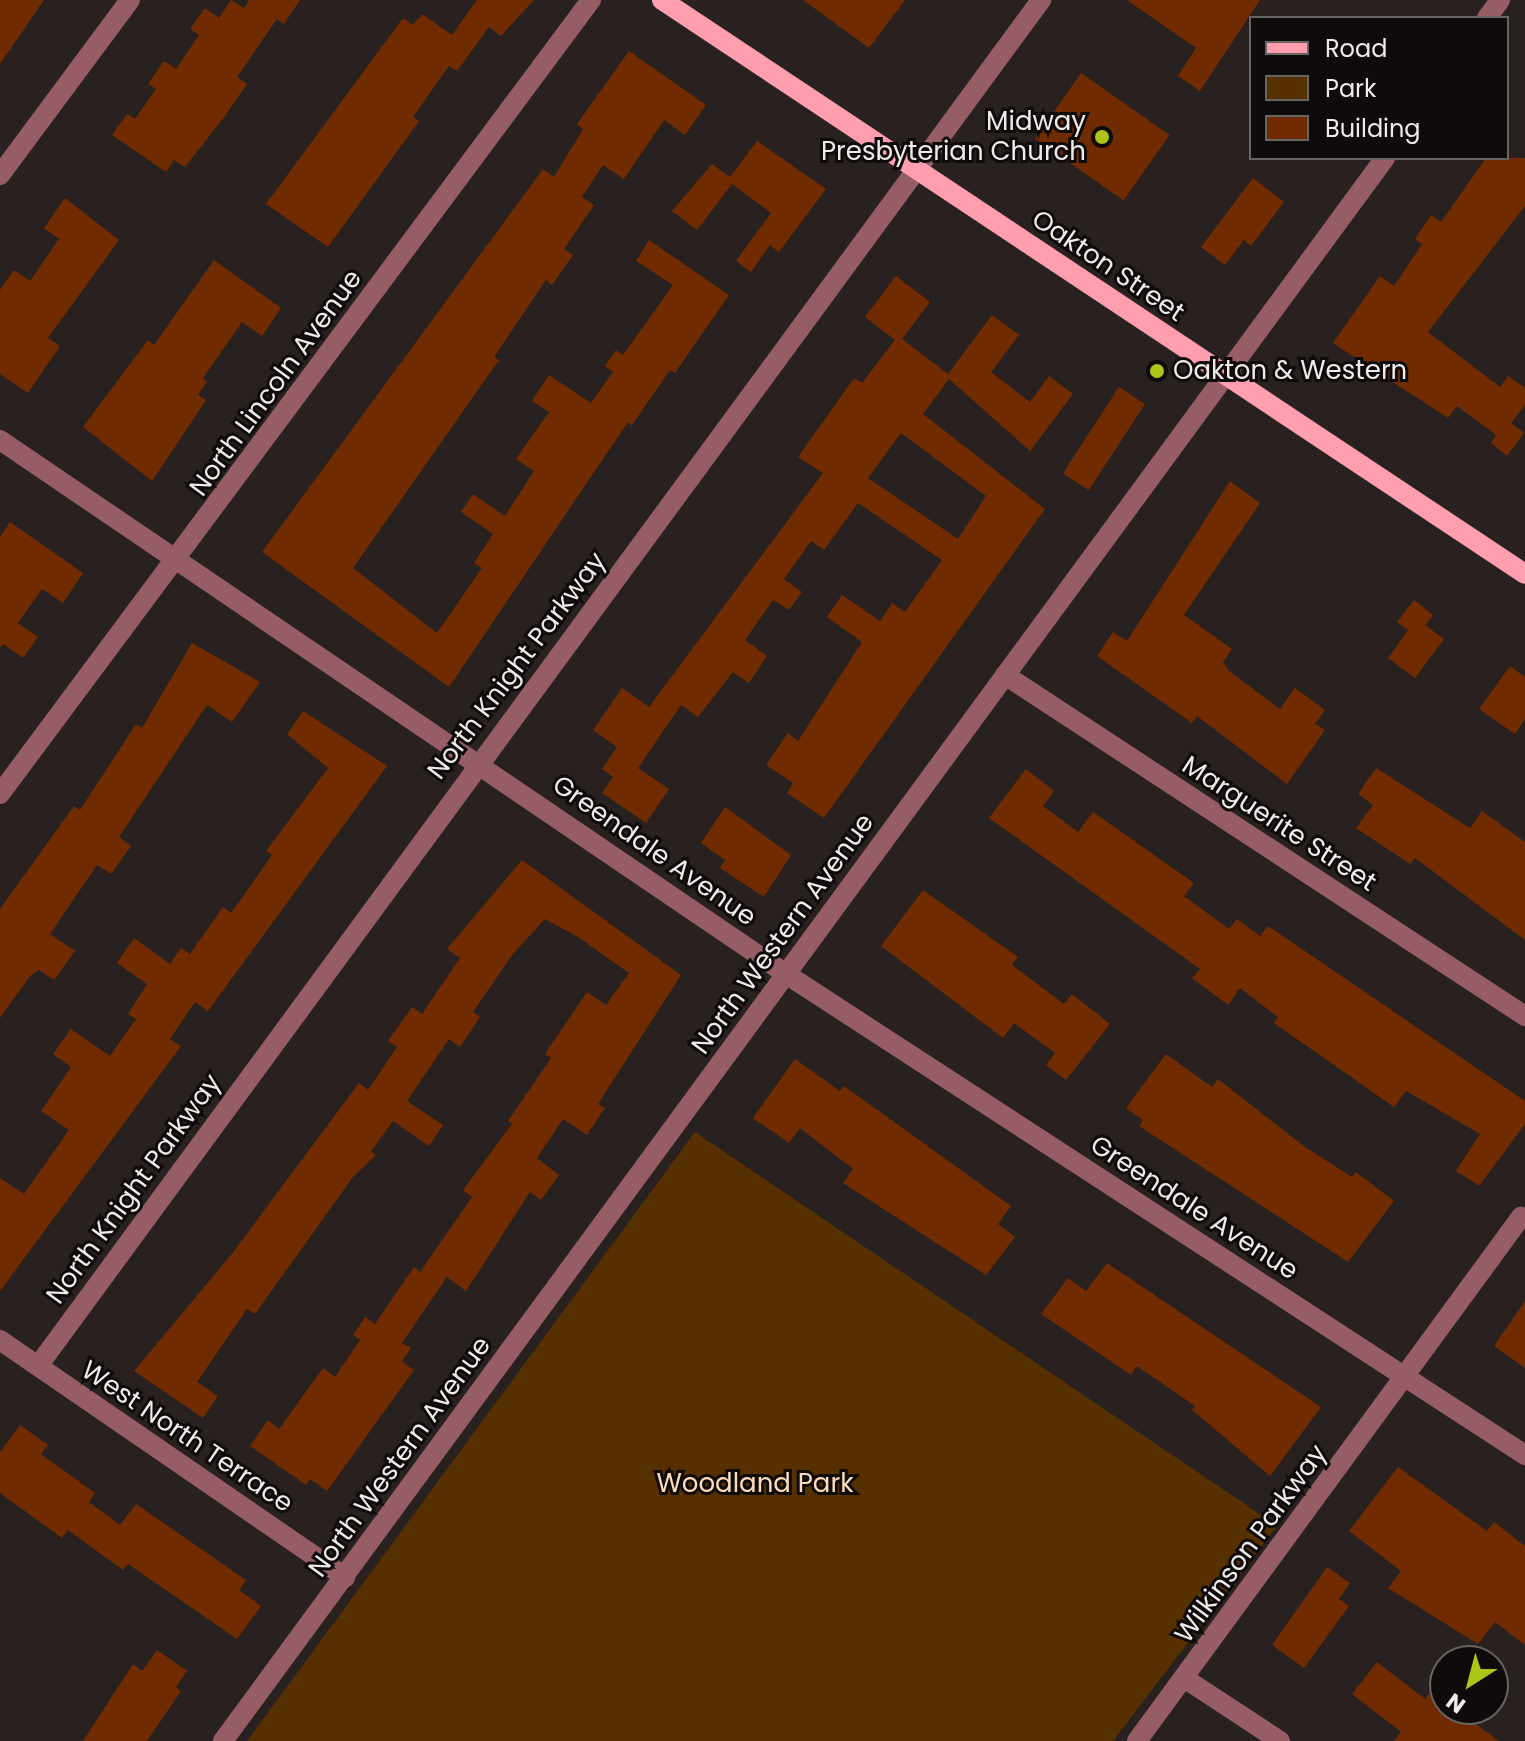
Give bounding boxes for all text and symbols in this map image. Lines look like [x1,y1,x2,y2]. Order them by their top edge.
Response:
legend [1249,16,1509,160]
text: Road [1325,32,1387,65]
text: Park [1325,72,1376,105]
place label: Midway Presbyterian Church [821,106,1086,168]
text: Building [1325,112,1421,145]
marker: Midway Presbyterian Church [1093,128,1111,146]
street label: Oakton Street [1026,204,1190,328]
street label: North Lincoln Avenue [183,264,369,502]
place label: Oakton & Western [1173,355,1407,387]
marker: Oakton & Western [1148,362,1166,380]
street label: North Knight Parkway [421,546,613,786]
street label: Marguerite Street [1176,750,1382,898]
street label: Greendale Avenue [546,769,762,933]
street label: North Western Avenue [685,808,881,1060]
street label: North Knight Parkway [40,1068,228,1310]
street label: Greendale Avenue [1084,1129,1304,1287]
street label: North Western Avenue [302,1331,498,1583]
street label: West North Terrace [75,1355,299,1519]
street label: Wilkinson Parkway [1169,1439,1333,1649]
park label: Woodland Park [656,1468,854,1500]
north arrow [1429,1645,1509,1725]
text: N [1440,1686,1472,1721]

